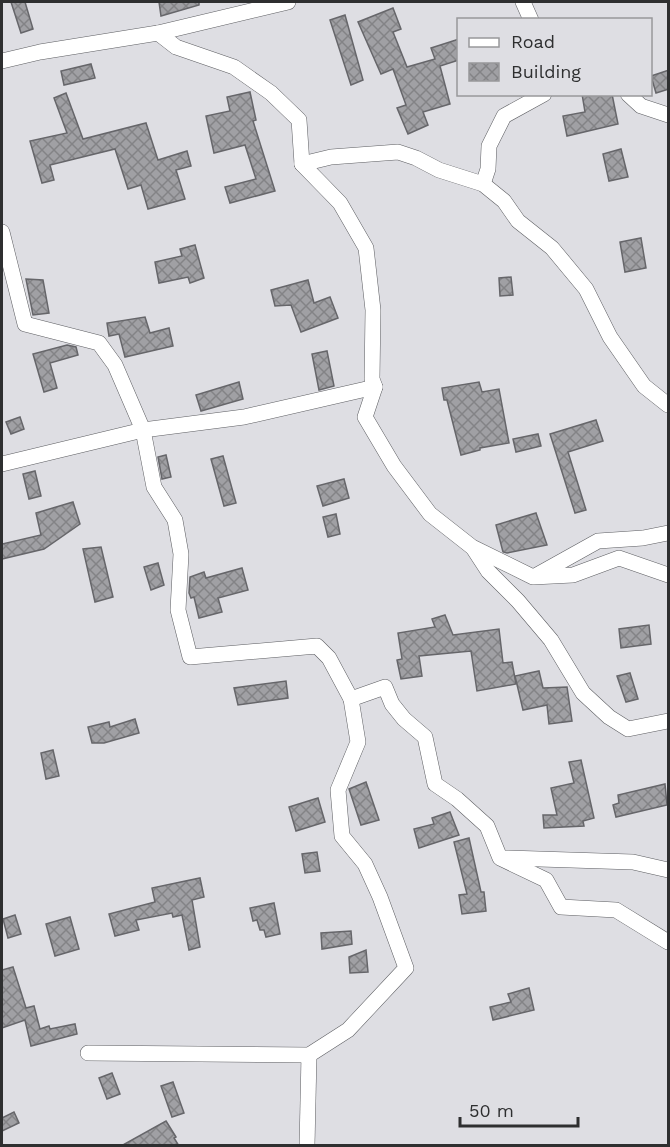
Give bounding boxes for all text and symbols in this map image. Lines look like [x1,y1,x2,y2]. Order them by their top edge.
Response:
legend [457,18,652,96]
text: Road [511,31,555,52]
text: Building [511,61,581,82]
scale bar [460,1090,578,1128]
text: 50 m [469,1100,514,1121]

